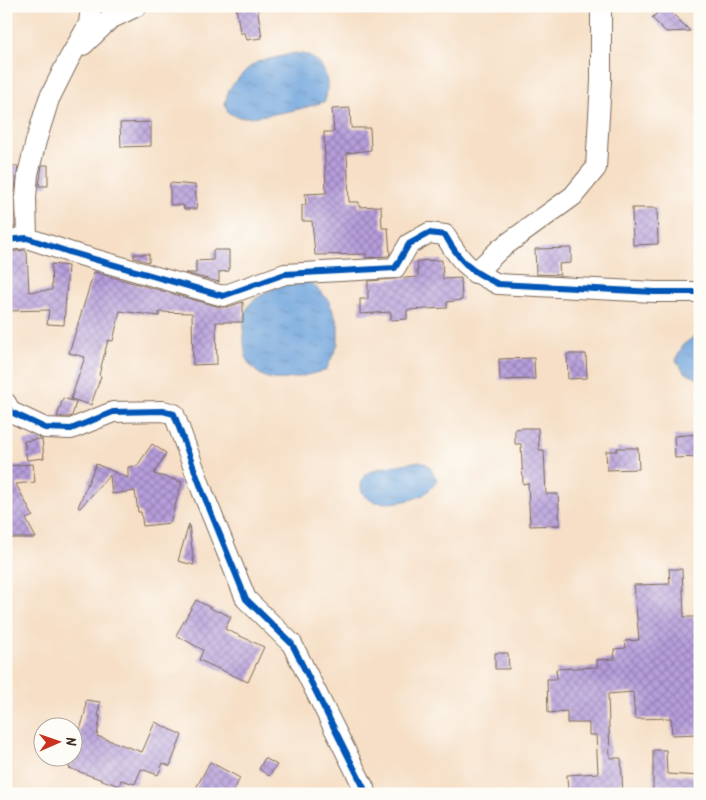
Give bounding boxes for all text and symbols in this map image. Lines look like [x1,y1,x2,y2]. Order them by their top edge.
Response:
north arrow [32,718,82,768]
text: N [59,737,81,747]

